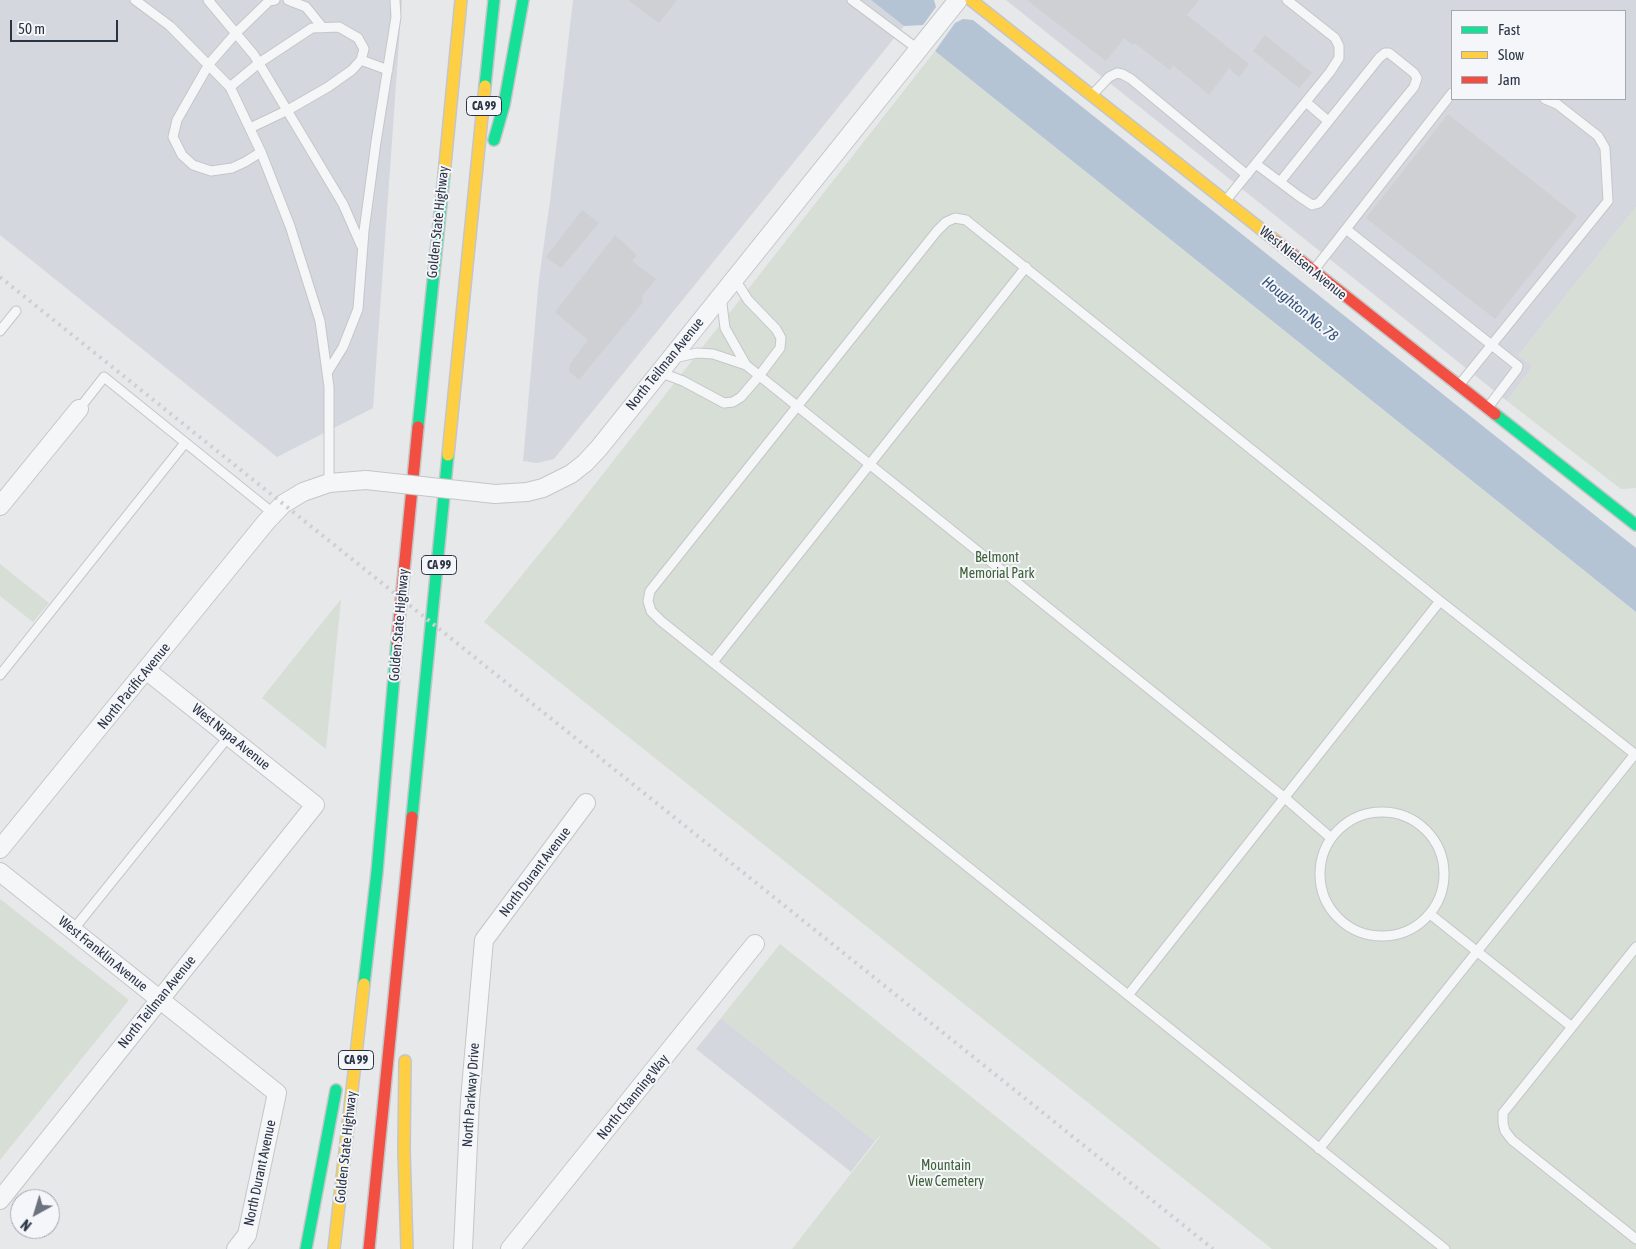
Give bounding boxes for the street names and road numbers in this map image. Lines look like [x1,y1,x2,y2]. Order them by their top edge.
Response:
road number: CA 99 [466,96,502,115]
street label: Golden State Highway [424,165,452,279]
street label: West Nielsen Avenue [1256,223,1350,303]
street label: North Teilman Avenue [623,314,707,414]
road number: CA 99 [422,556,456,574]
street label: Golden State Highway [386,568,412,682]
street label: North Pacific Avenue [94,640,174,732]
street label: West Napa Avenue [189,700,273,774]
street label: North Durant Avenue [496,824,574,920]
street label: West Franklin Avenue [55,913,151,995]
street label: North Teilman Avenue [115,952,199,1052]
street label: North Parkway Drive [459,1042,483,1148]
road number: CA 99 [338,1050,374,1070]
street label: North Channing Way [594,1051,672,1143]
street label: Golden State Highway [332,1090,360,1204]
street label: North Durant Avenue [241,1118,279,1228]

